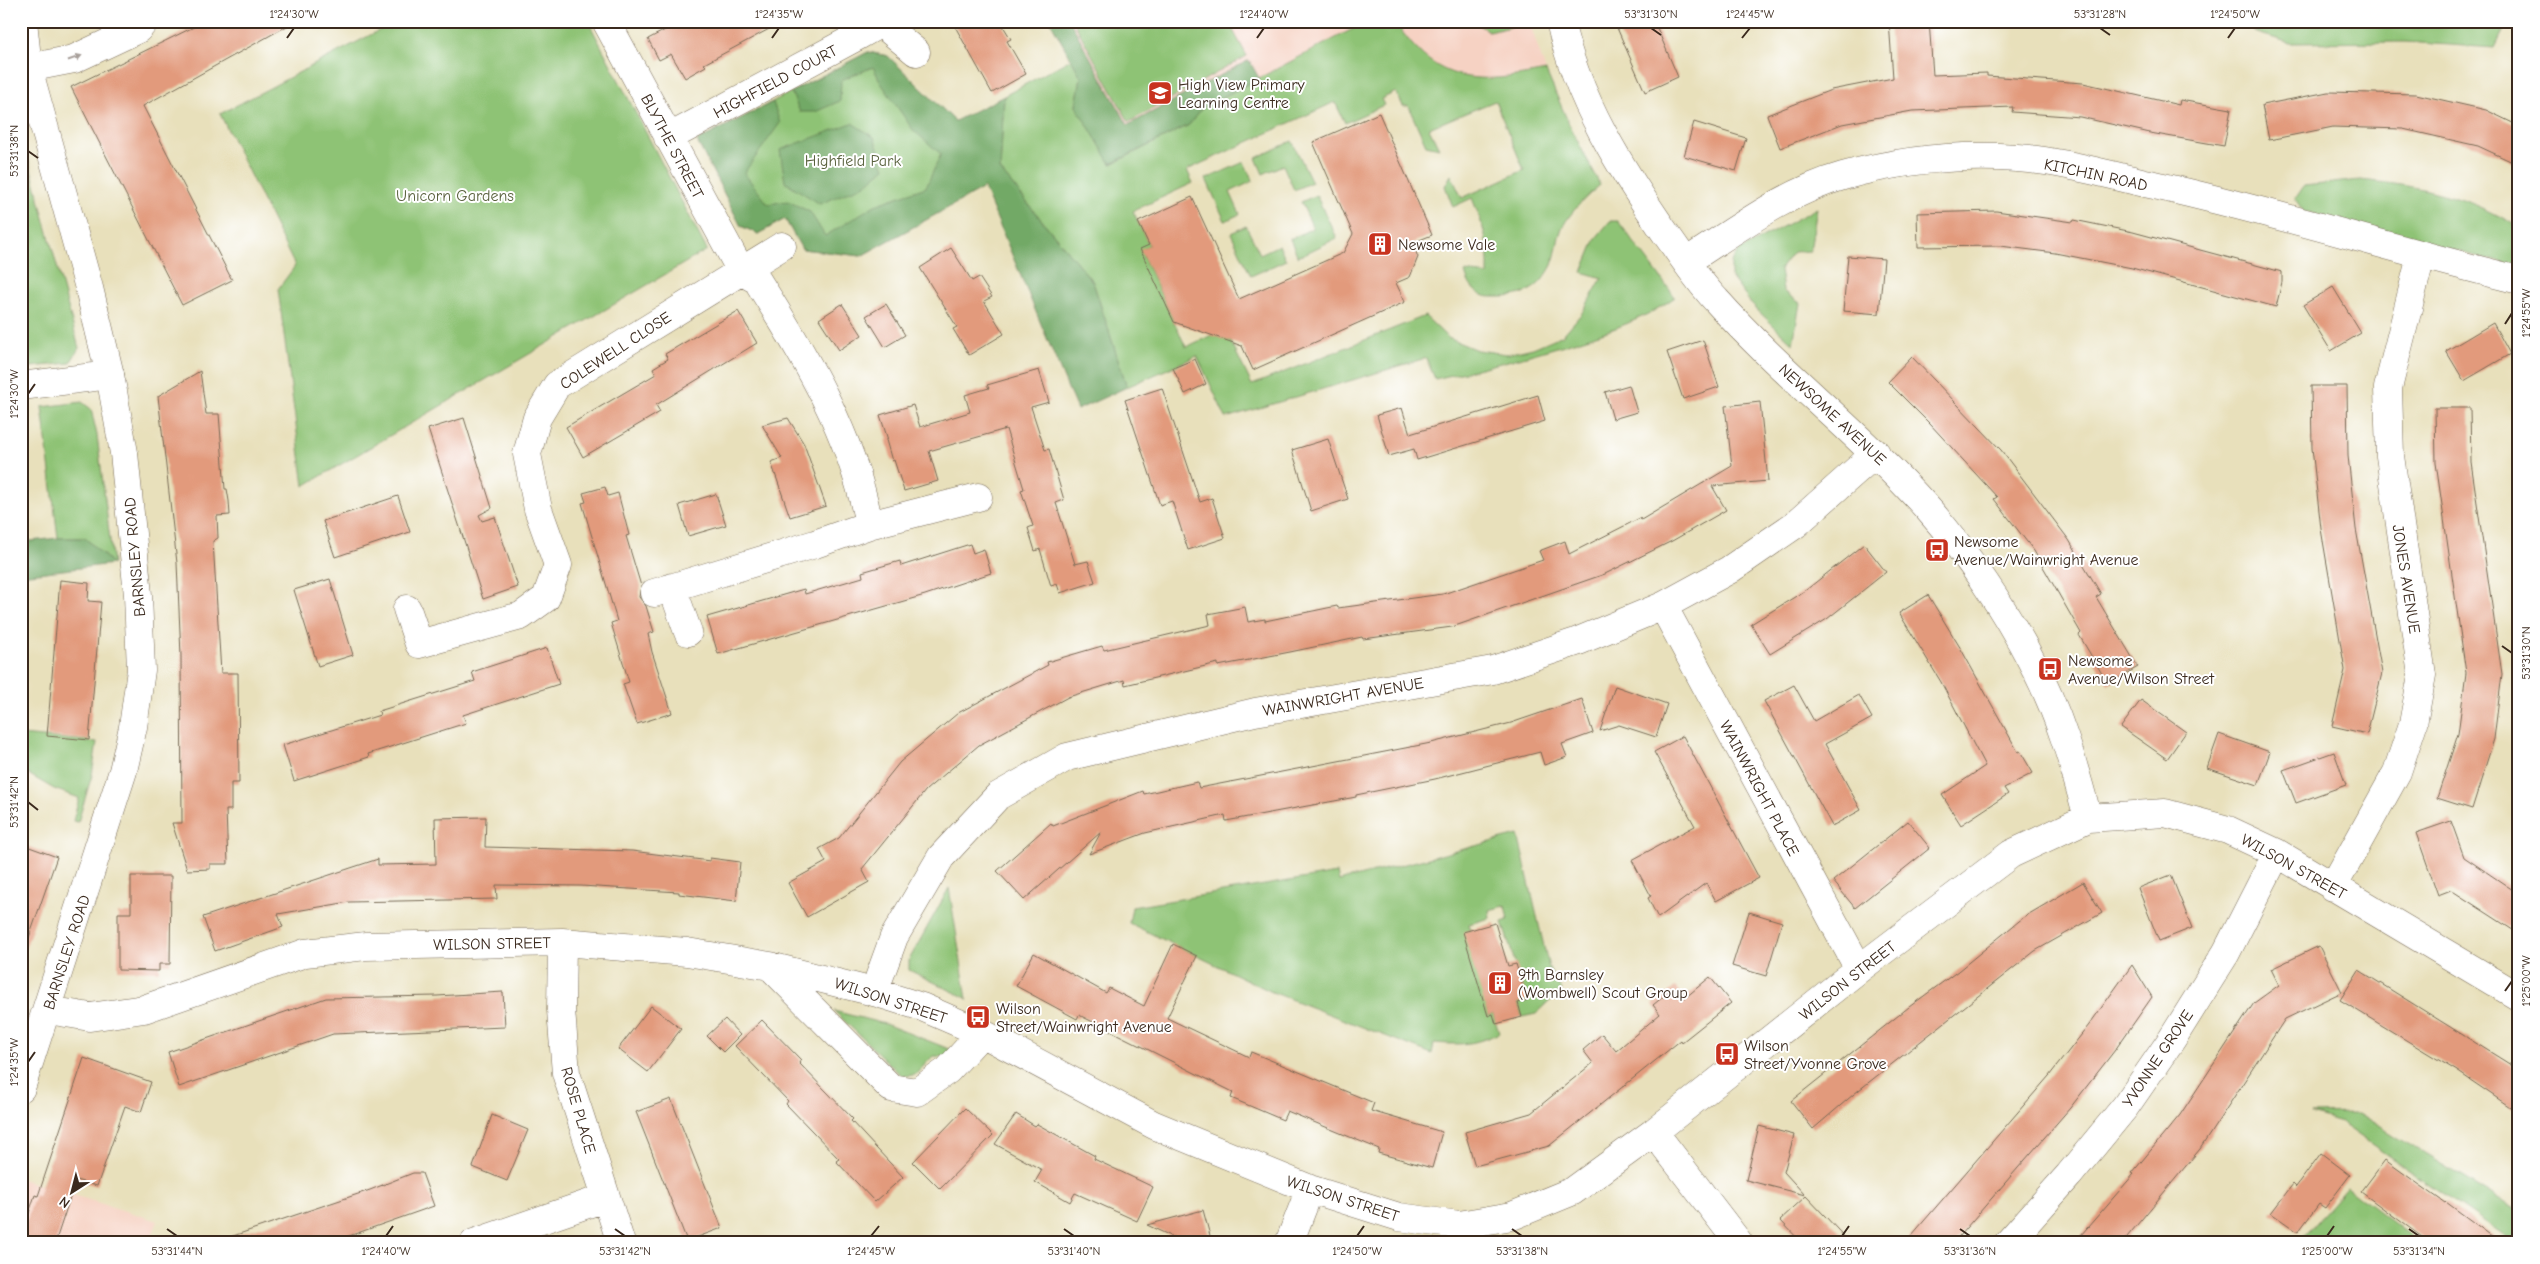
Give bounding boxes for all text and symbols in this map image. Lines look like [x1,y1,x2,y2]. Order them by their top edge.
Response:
text: 1°24'30"W [269,7,319,21]
text: 1°24'35"W [755,7,804,21]
text: 1°24'40"W [1240,7,1289,21]
text: 53°31'30"N [1624,7,1678,21]
text: 1°24'45"W [1726,7,1775,21]
text: 53°31'28"N [2074,7,2126,21]
text: 1°24'50"W [2210,7,2260,21]
street label: HIGHFIELD COURT [710,41,841,122]
one-way arrow [68,53,83,61]
place label: High View Primary Learning Centre [1178,76,1306,112]
school or university icon: High View Primary Learning Centre [1147,80,1173,106]
street label: BLYTHE STREET [637,91,707,202]
text: 53°31'38"N [7,125,21,177]
park label: Highfield Park [805,152,901,170]
street label: KITCHIN ROAD [2042,155,2149,195]
park label: Unicorn Gardens [396,187,514,205]
building icon: Newsome Vale [1367,231,1393,257]
place label: Newsome Vale [1398,236,1495,254]
text: 1°24'55"W [2519,288,2533,337]
street label: COLEWELL CLOSE [557,308,675,393]
street label: NEWSOME AVENUE [1775,361,1890,469]
text: 1°24'30"W [7,369,21,419]
street label: BARNSLEY ROAD [121,496,149,617]
street label: JONES AVENUE [2389,523,2424,635]
place label: Newsome Avenue/Wainwright Avenue [1954,533,2138,569]
bus stop icon: Newsome Avenue/Wainwright Avenue [1924,537,1950,563]
text: 53°31'30"N [2519,626,2533,680]
place label: Newsome Avenue/Wilson Street [2068,652,2214,688]
bus stop icon: Newsome Avenue/Wilson Street [2037,656,2063,682]
street label: WAINWRIGHT AVENUE [1261,674,1425,720]
street label: WAINWRIGHT PLACE [1716,718,1803,860]
text: 53°31'42"N [7,776,21,828]
street label: WILSON STREET [2238,831,2350,904]
street label: BARNSLEY ROAD [40,893,94,1012]
street label: WILSON STREET [433,934,552,954]
street label: WILSON STREET [1796,937,1900,1024]
text: 1°25'00"W [2519,955,2533,1007]
place label: 9th Barnsley (Wombwell) Scout Group [1518,966,1688,1002]
building icon: 9th Barnsley (Wombwell) Scout Group [1487,970,1513,996]
street label: WILSON STREET [832,974,950,1028]
place label: Wilson Street/Wainwright Avenue [996,1000,1172,1036]
bus stop icon: Wilson Street/Wainwright Avenue [965,1004,991,1030]
street label: YVONNE GROVE [2119,1006,2197,1110]
text: 1°24'35"W [7,1037,21,1086]
place label: Wilson Street/Yvonne Grove [1744,1037,1887,1073]
bus stop icon: Wilson Street/Yvonne Grove [1714,1041,1740,1067]
street label: ROSE PLACE [557,1065,599,1156]
north arrow [48,1166,98,1216]
street label: WILSON STREET [1284,1172,1402,1226]
text: N [56,1193,73,1212]
text: 53°31'44"N [151,1244,203,1258]
text: 1°24'40"W [362,1244,411,1258]
text: 53°31'42"N [599,1244,651,1258]
text: 1°24'45"W [847,1244,896,1258]
text: 53°31'40"N [1047,1244,1101,1258]
text: 1°24'50"W [1332,1244,1382,1258]
text: 53°31'38"N [1496,1244,1548,1258]
text: 1°24'55"W [1818,1244,1867,1258]
text: 53°31'36"N [1944,1244,1996,1258]
text: 1°25'00"W [2301,1244,2353,1258]
text: 53°31'34"N [2393,1244,2445,1258]

